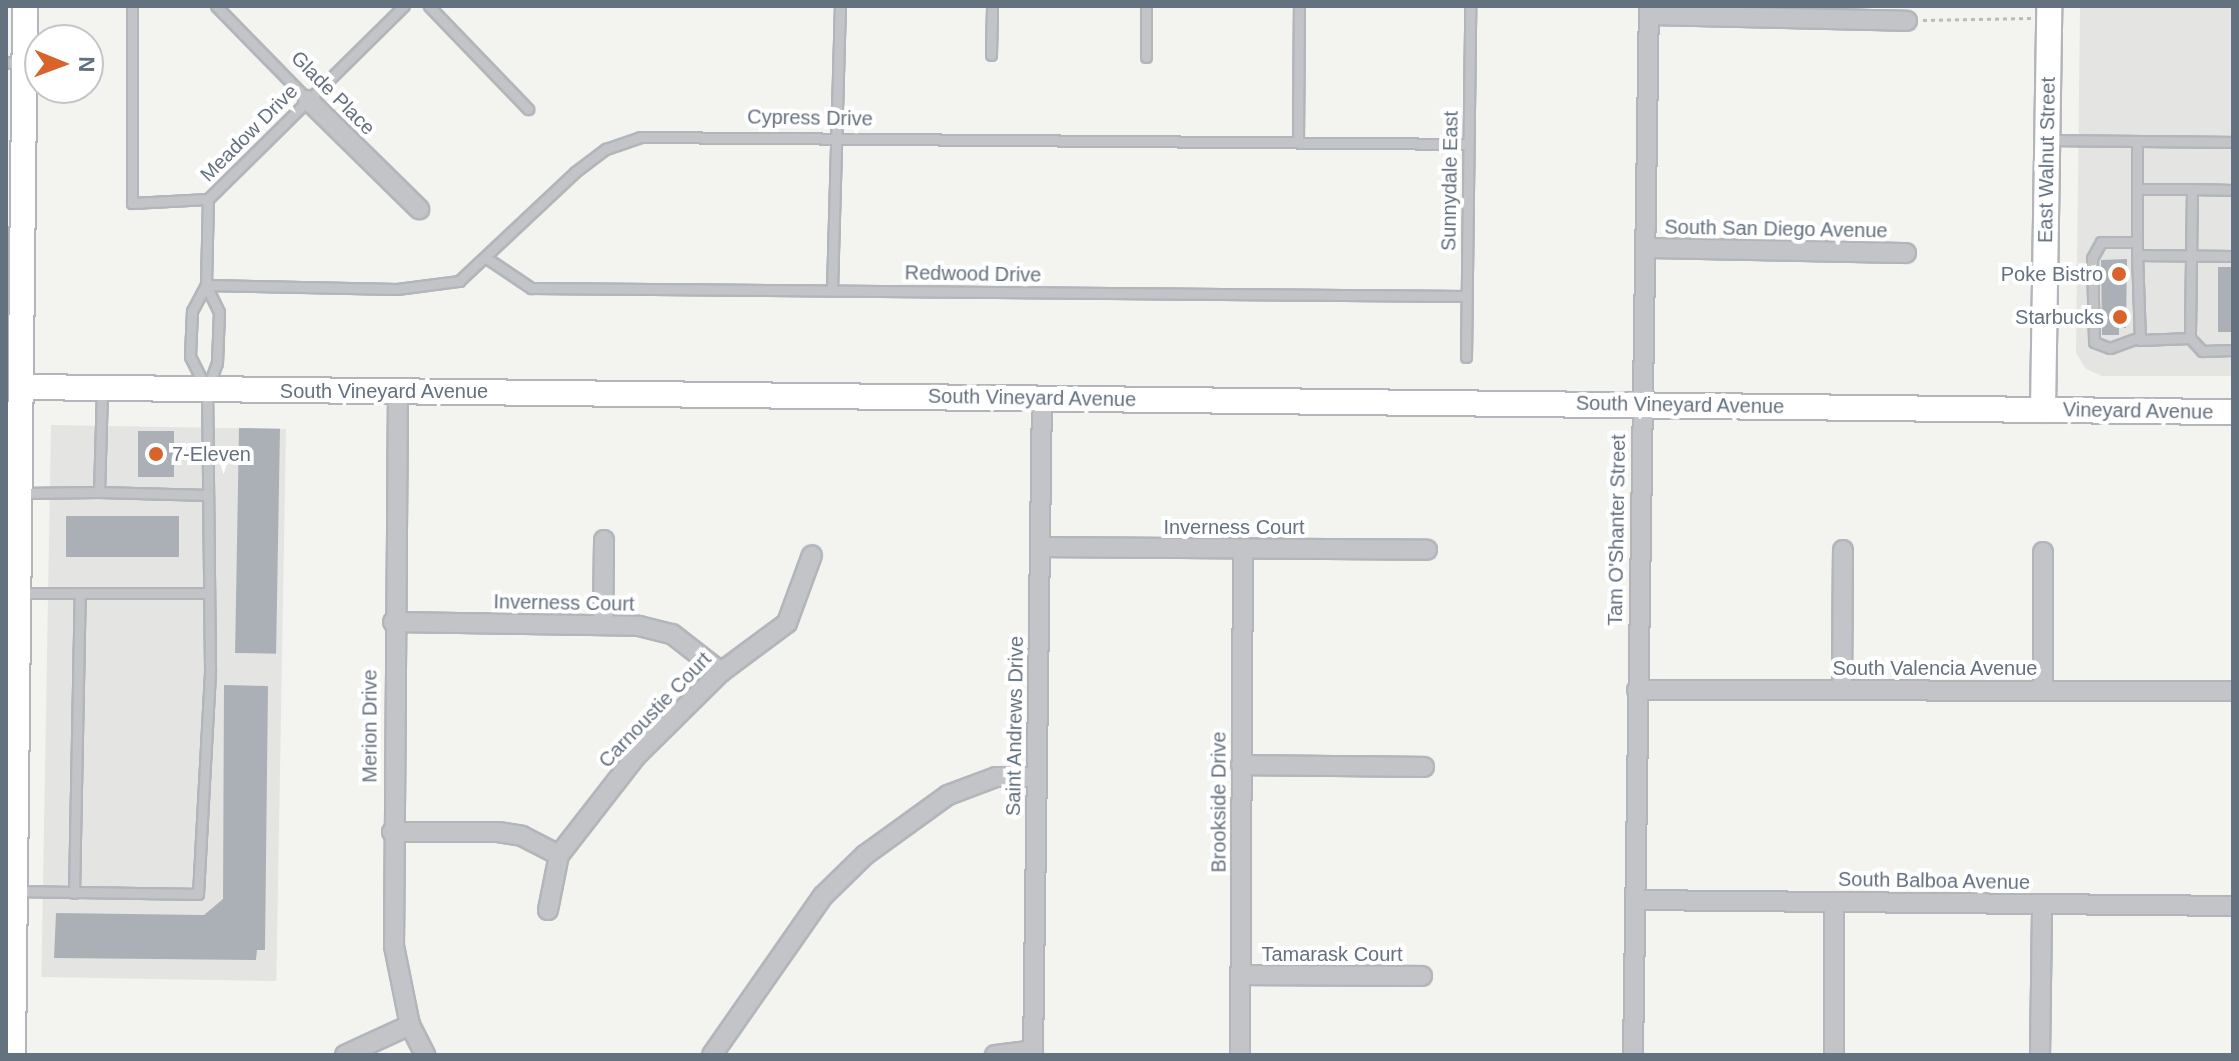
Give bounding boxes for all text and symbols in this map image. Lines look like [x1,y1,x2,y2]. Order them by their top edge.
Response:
north arrow [24,24,104,104]
street label: Glade Place [286,46,380,140]
text: N [74,56,99,73]
street label: East Walnut Street [2034,77,2060,243]
street label: Meadow Drive [195,79,303,187]
street label: Cypress Drive [747,105,873,131]
street label: Sunnydale East [1437,111,1463,251]
street label: South San Diego Avenue [1664,215,1888,243]
street label: Redwood Drive [904,261,1042,287]
place label: Poke Bistro [2001,262,2103,286]
marker: Poke Bistro [2110,265,2128,283]
place label: Starbucks [2015,305,2104,329]
marker: Starbucks [2111,308,2129,326]
street label: South Vineyard Avenue [279,379,489,403]
street label: South Vineyard Avenue [927,384,1137,412]
street label: South Vineyard Avenue [1575,391,1785,419]
street label: Vineyard Avenue [2062,398,2214,424]
street label: Tam O'Shanter Street [1603,434,1631,626]
place label: 7-Eleven [172,442,251,466]
marker: 7-Eleven [147,445,165,463]
street label: Inverness Court [1163,515,1305,539]
street label: Inverness Court [493,590,635,616]
street label: Saint Andrews Drive [1001,635,1029,817]
street label: Carnoustie Court [594,647,716,773]
street label: South Valencia Avenue [1832,656,2038,680]
street label: Merion Drive [358,669,382,783]
street label: Brookside Drive [1207,731,1231,873]
street label: South Balboa Avenue [1837,867,2031,895]
street label: Tamarask Court [1261,942,1403,966]

